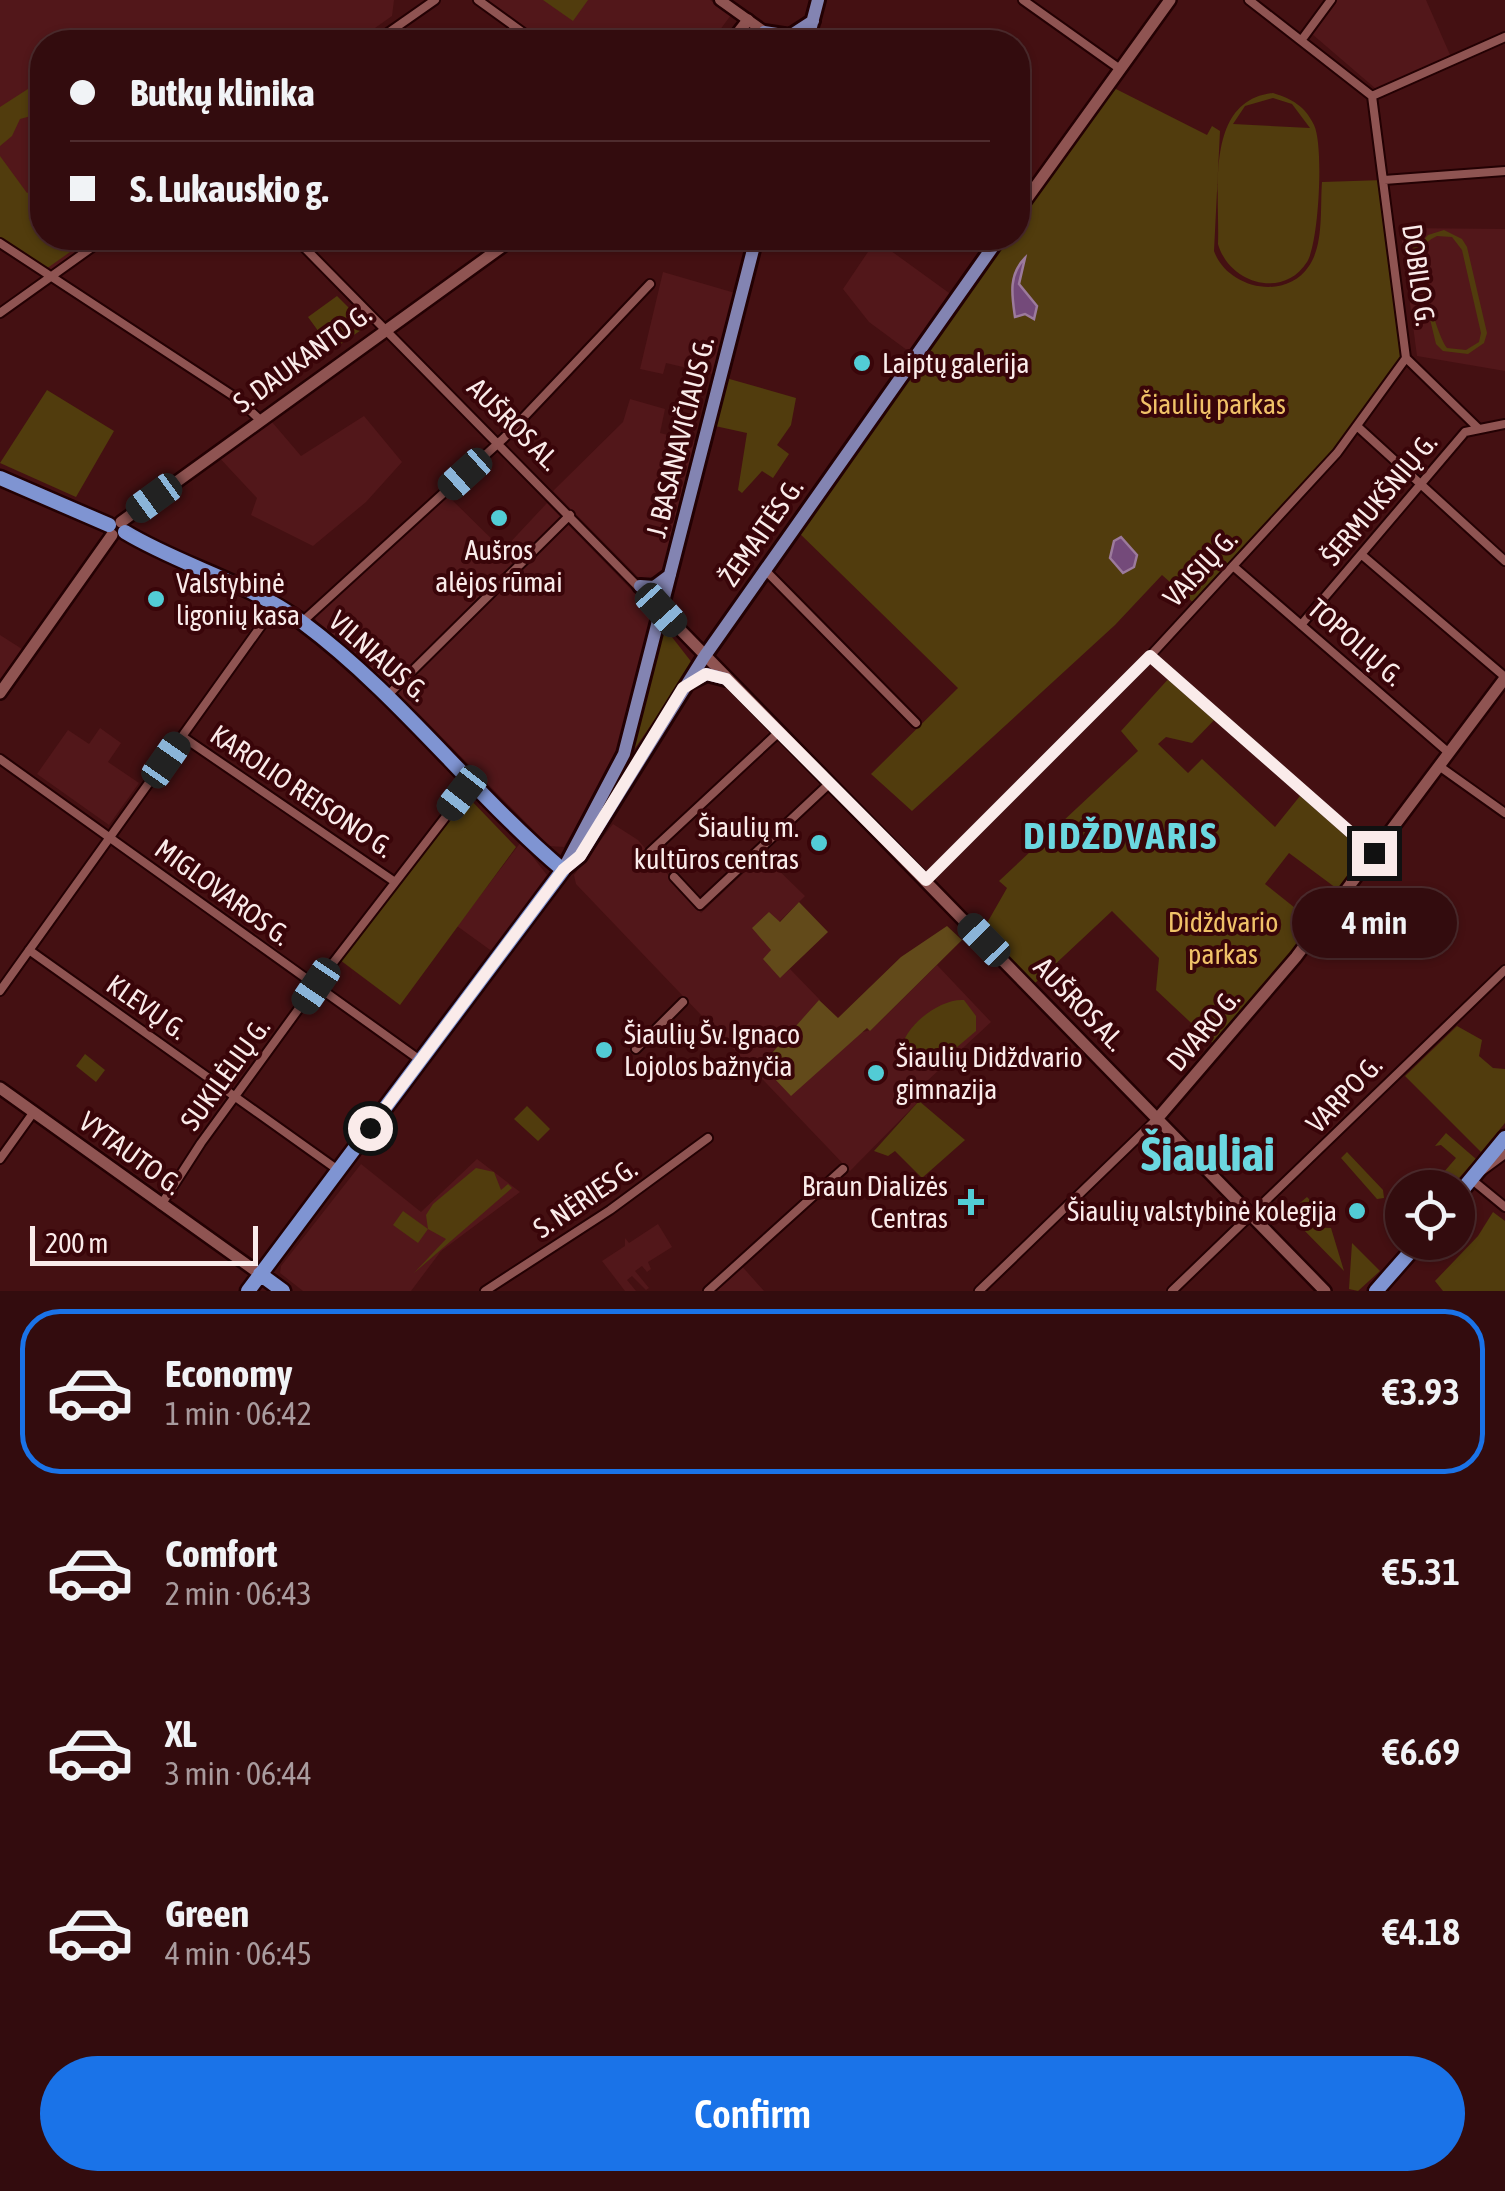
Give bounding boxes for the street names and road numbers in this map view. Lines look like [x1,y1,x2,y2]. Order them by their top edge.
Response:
street label: DOBILO G. [1396,222,1442,328]
street label: S. DAUKANTO G. [227,297,377,419]
street label: J. BASANAVIČIAUS G. [640,333,720,541]
street label: AUŠROS AL. [461,371,567,477]
street label: ŠERMUKŠNIŲ G. [1315,427,1443,571]
street label: ŽEMAITĖS G. [712,472,810,592]
street label: VAISIŲ G. [1157,523,1243,613]
street label: TOPOLIŲ G. [1302,592,1410,692]
street label: VILNIAUS G. [323,604,435,708]
street label: KAROLIO REISONO G. [205,718,399,864]
street label: MIGLOVAROS G. [149,832,297,952]
street label: AUŠROS AL. [1028,951,1132,1057]
street label: KLEVŲ G. [101,968,193,1046]
street label: DVARO G. [1160,983,1246,1077]
street label: SUKILĖLIŲ G. [174,1012,276,1136]
street label: VARPO G. [1300,1049,1388,1139]
street label: VYTAUTO G. [73,1105,189,1201]
street label: S. NĖRIES G. [527,1152,643,1244]

